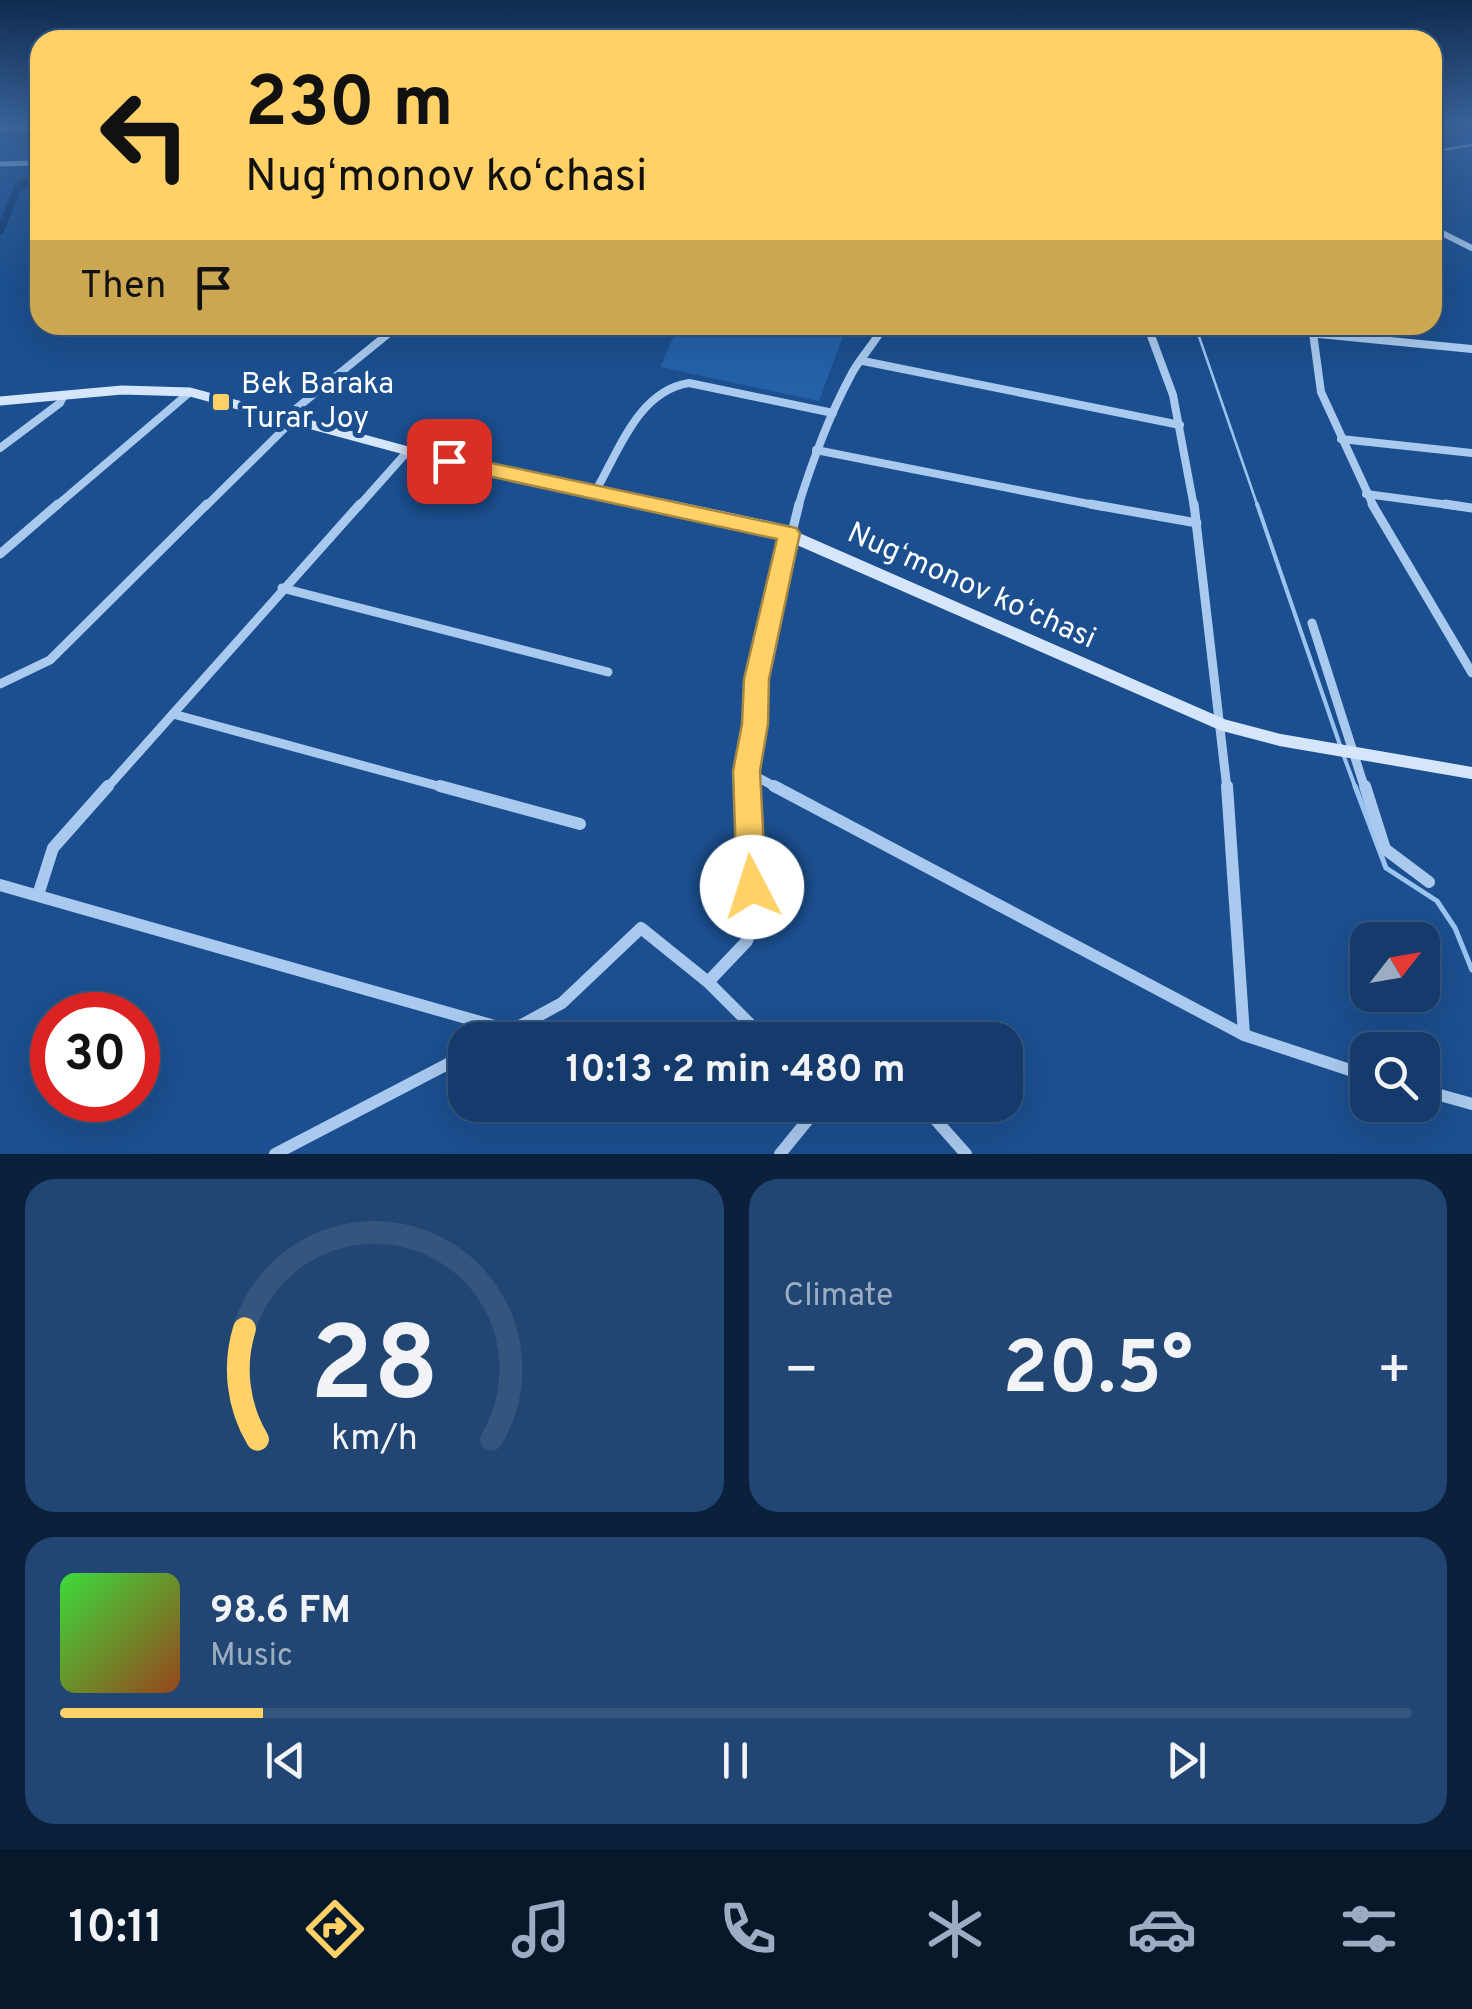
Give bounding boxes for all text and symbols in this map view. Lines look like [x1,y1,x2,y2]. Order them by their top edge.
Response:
text: 230 m [245,62,454,151]
icon: left [80,70,210,200]
text: Nugʻmonov koʻchasi [245,150,647,207]
icon: arrive [186,260,241,315]
text: Then [80,263,166,312]
place label: Bek Baraka Turar Joy [241,367,394,438]
marker: Bek Baraka Turar Joy [210,391,232,413]
pin [407,419,492,504]
icon: arrive [422,434,477,489]
street label: Nugʻmonov koʻchasi [841,516,1101,658]
position arrow [700,835,804,939]
north arrow [1350,922,1440,1012]
map controls [1350,922,1440,1122]
speed limit sign: 30 [30,992,160,1122]
button: search [1350,1032,1440,1122]
text: 10:13 · 2 min · 480 m [565,1047,906,1096]
text: Climate [784,1277,893,1317]
text: 28 [310,1305,439,1437]
text: 20.5° [1003,1325,1193,1420]
text: − [784,1338,819,1408]
text: + [1377,1338,1412,1408]
text: km/h [331,1417,418,1463]
text: 98.6 FM [210,1588,351,1637]
text: Music [210,1637,293,1677]
icon: previous [258,1733,313,1788]
icon: pause [708,1733,763,1788]
icon: next [1159,1733,1214,1788]
icon: directions [300,1894,370,1964]
icon: music [506,1894,576,1964]
icon: phone [713,1894,783,1964]
icon: climate [920,1894,990,1964]
icon: car [1127,1894,1197,1964]
icon: filters [1334,1894,1404,1964]
text: 10:11 [68,1901,163,1958]

